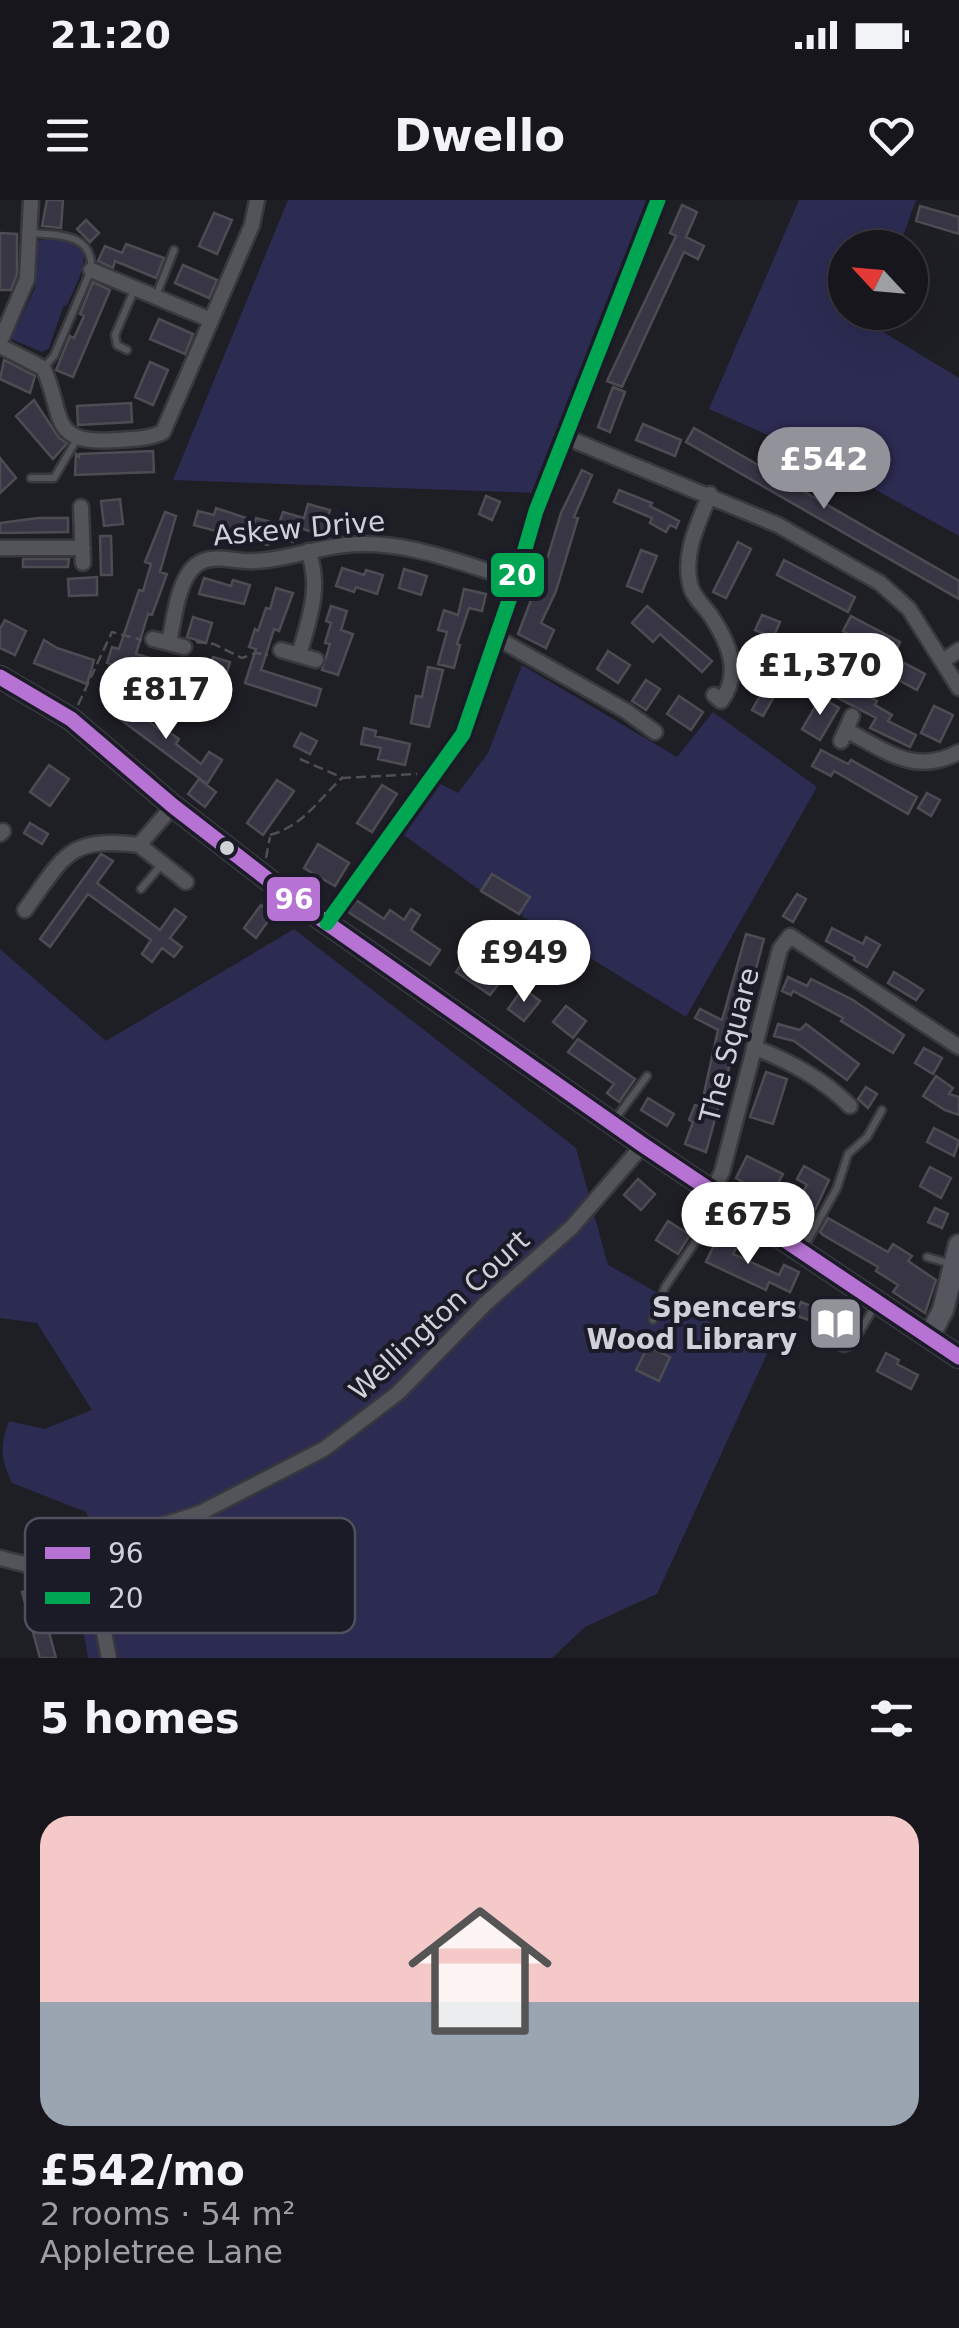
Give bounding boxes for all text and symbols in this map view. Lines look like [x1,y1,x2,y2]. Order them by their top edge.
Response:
text: 21:20 [50,13,171,57]
icon: menu [40,108,95,163]
icon: heart [864,108,919,163]
text: Dwello [394,109,565,162]
north arrow [828,230,928,330]
map controls [828,230,928,330]
pin: £542 [765,427,883,512]
text: £542 [779,440,869,478]
street label: Askew Drive [212,505,386,552]
line badge: 20 [489,551,546,599]
text: 20 [498,559,536,592]
pin: £1,370 [739,633,901,718]
text: £1,370 [758,646,882,684]
pin: £817 [107,657,225,742]
text: £817 [121,670,211,708]
unlabelled marker [217,838,237,858]
line badge: 96 [265,875,322,923]
text: 96 [275,883,313,916]
pin: £949 [465,920,583,1005]
text: £949 [479,933,569,971]
street label: The Square [693,964,766,1127]
pin: £675 [689,1182,807,1267]
text: £675 [703,1195,793,1233]
street label: Wellington Court [343,1224,536,1407]
place label: Spencers Wood Library [587,1291,797,1356]
library icon: Spencers Wood Library [806,1293,866,1353]
legend [25,1518,355,1633]
text: 96 [108,1537,144,1570]
text: 20 [108,1582,144,1615]
icon: filters [864,1691,919,1746]
text: 5 homes [40,1694,240,1743]
icon: home [390,1881,570,2061]
text: £542/mo [40,2146,245,2195]
text: 2 rooms · 54 m² [40,2195,295,2233]
text: Appletree Lane [40,2233,283,2271]

